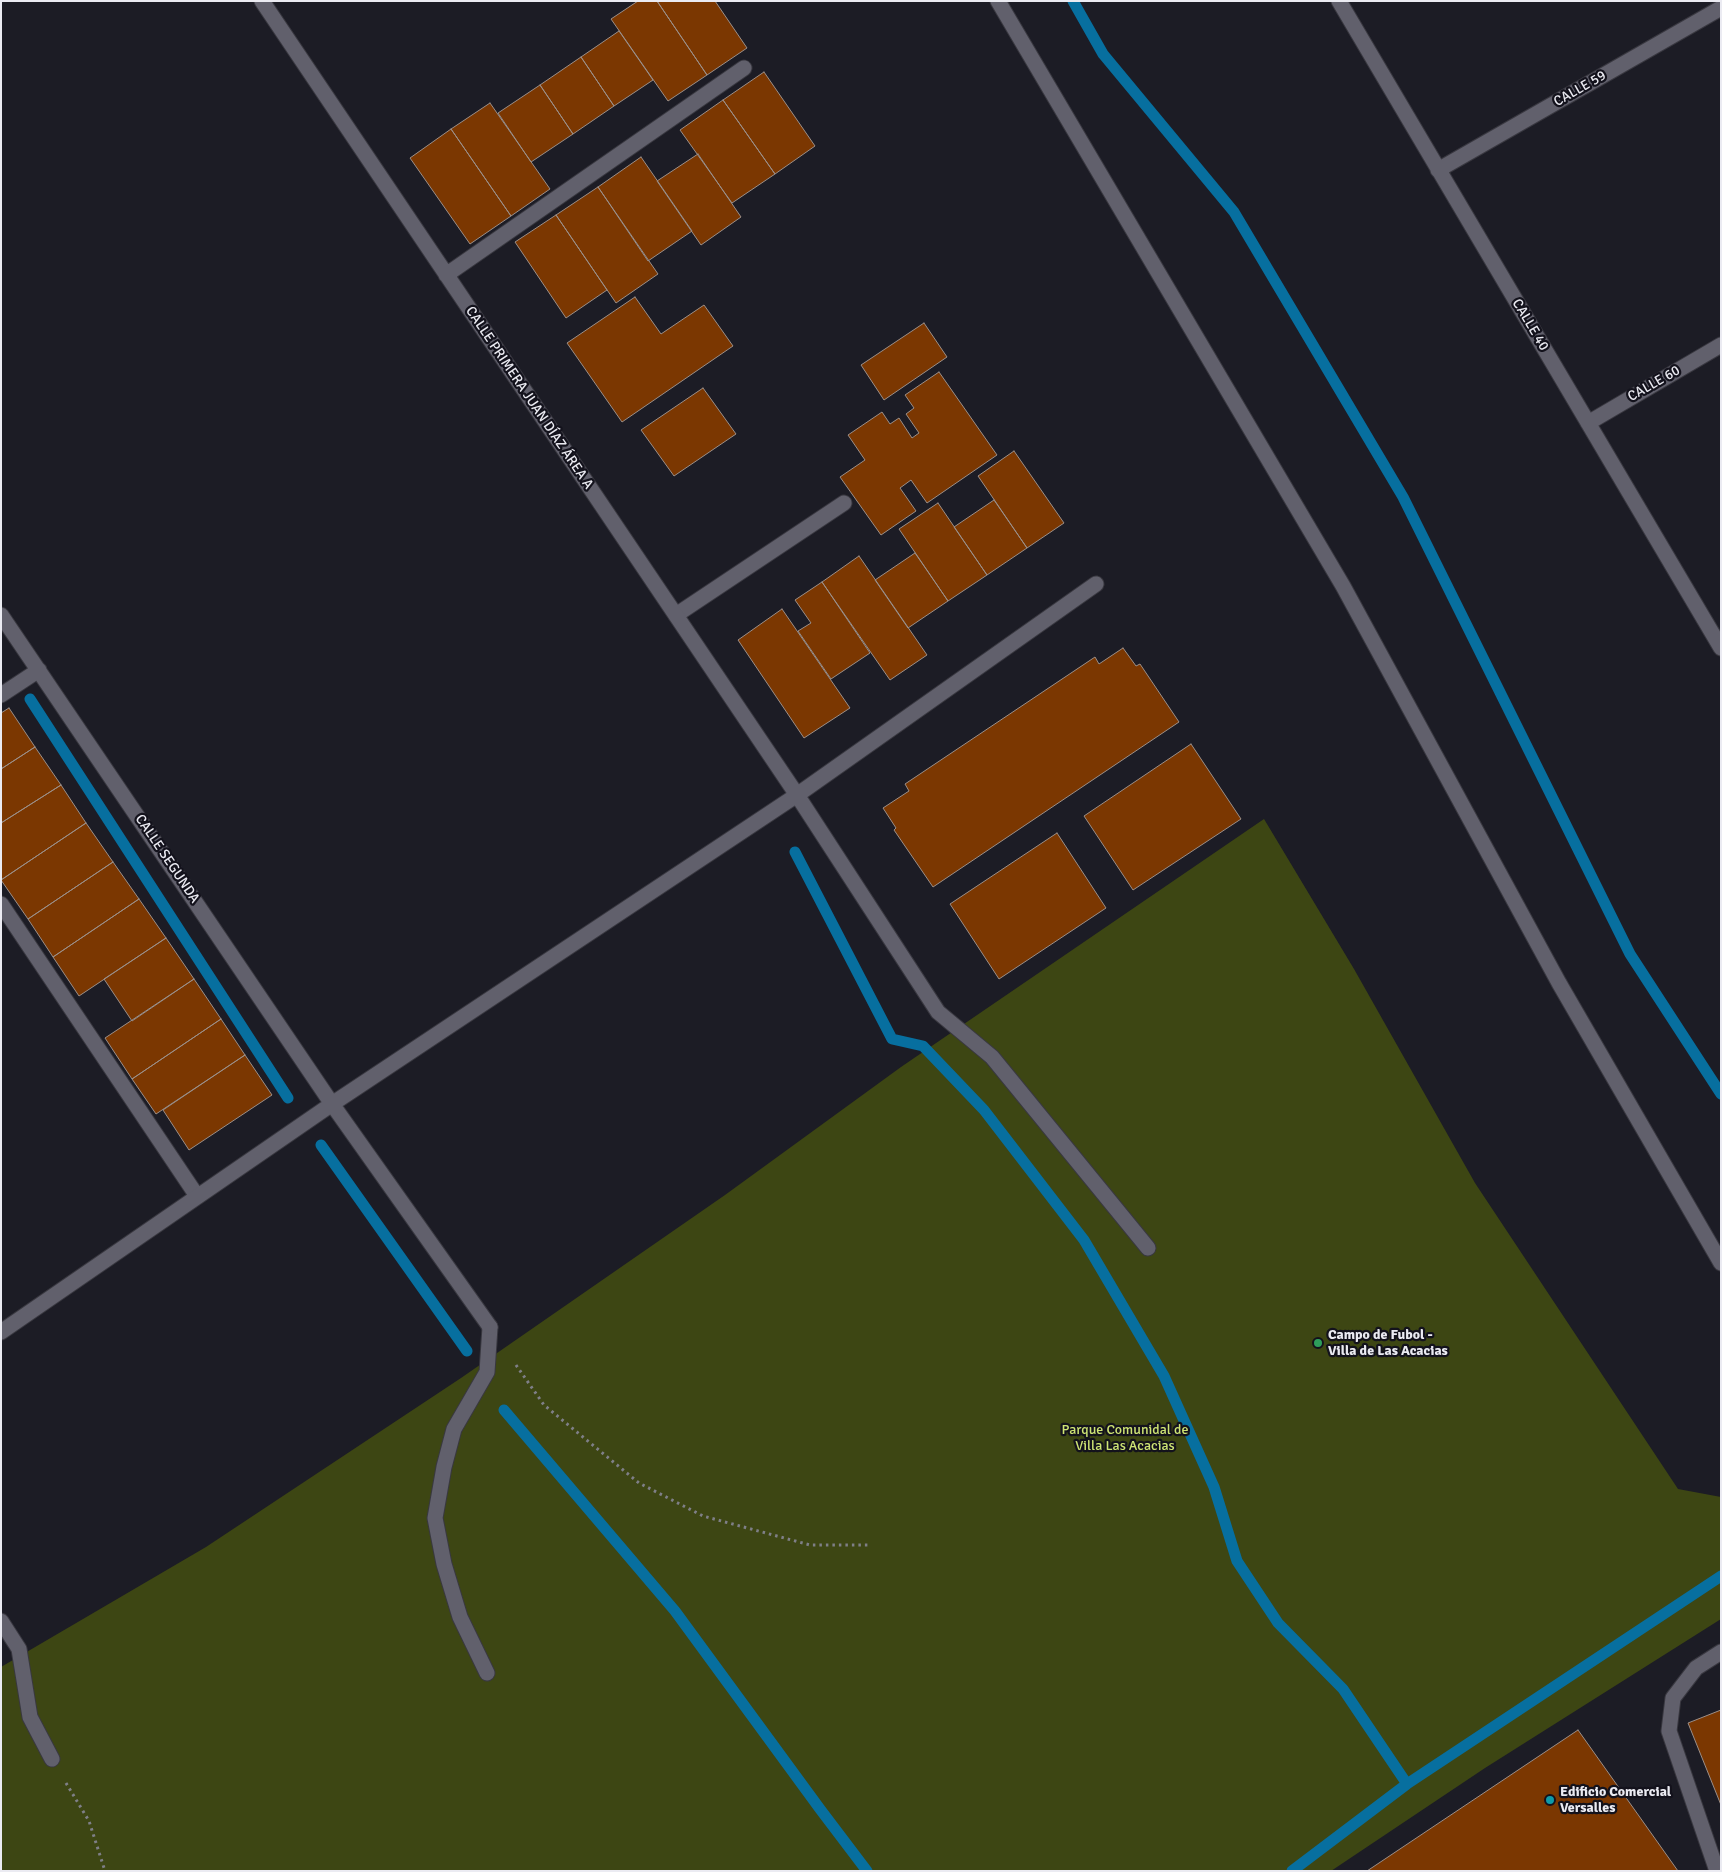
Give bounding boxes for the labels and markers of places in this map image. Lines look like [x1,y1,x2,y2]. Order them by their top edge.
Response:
place label: Campo de Fubol - Villa de Las Acacias [1328,1327,1448,1360]
marker: Campo de Fubol - Villa de Las Acacias [1312,1337,1324,1349]
place label: Edificio Comercial Versalles [1560,1784,1671,1816]
marker: Edificio Comercial Versalles [1544,1794,1556,1806]

